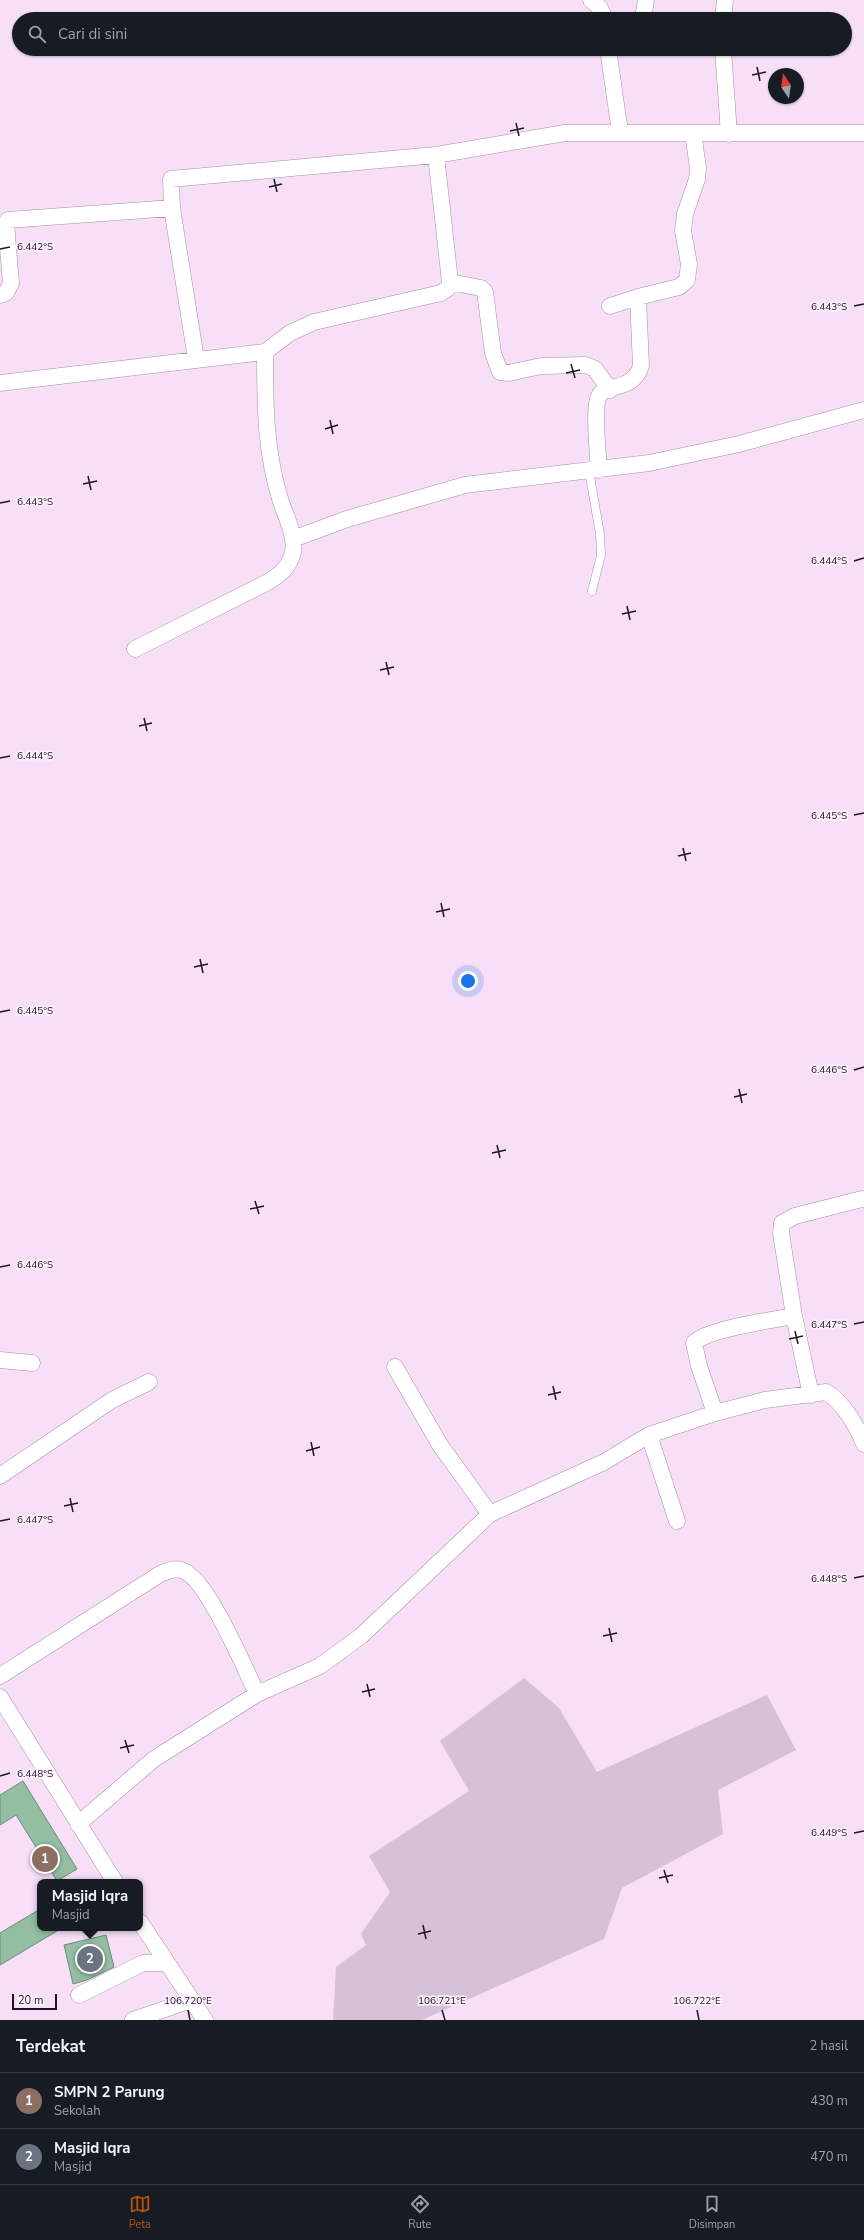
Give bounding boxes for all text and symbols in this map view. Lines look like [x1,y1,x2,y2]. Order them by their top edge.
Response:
search box [12,12,852,56]
icon: search [26,23,48,45]
text: Cari di sini [58,24,127,44]
north arrow [768,68,804,104]
text: 6.442°S [17,240,53,254]
text: 6.443°S [811,300,847,314]
text: 6.443°S [17,495,53,509]
text: 6.444°S [811,554,847,568]
text: 6.444°S [17,749,53,763]
text: 6.445°S [811,809,847,823]
your location [458,971,478,991]
text: 6.445°S [17,1004,53,1018]
text: 6.446°S [811,1063,847,1077]
text: 6.446°S [17,1258,53,1272]
text: 6.447°S [811,1318,847,1332]
text: 6.447°S [17,1513,53,1527]
text: 6.448°S [811,1572,847,1586]
text: 6.448°S [17,1767,53,1781]
text: 6.449°S [811,1826,847,1840]
pin: 1 [32,1844,58,1874]
popup [37,1879,143,1931]
text: Masjid Iqra [52,1886,128,1906]
text: Masjid [52,1906,90,1924]
pin: 2 [77,1944,103,1974]
scale bar [12,1992,57,2011]
text: 20 m [18,1993,43,2008]
text: 106.720°E [164,1994,212,2008]
text: 106.721°E [418,1994,466,2008]
text: 106.722°E [673,1994,721,2008]
text: Terdekat [16,2035,85,2058]
text: 2 hasil [809,2037,848,2055]
text: SMPN 2 Parung [54,2082,165,2102]
text: 1 [25,2092,33,2110]
text: 430 m [810,2092,848,2110]
text: Sekolah [54,2102,101,2120]
text: Masjid Iqra [54,2138,131,2158]
text: 2 [25,2148,33,2166]
text: 470 m [810,2148,848,2166]
text: Masjid [54,2158,92,2176]
tab: Peta [129,2193,151,2232]
tab: Rute [408,2193,431,2232]
tab: Disimpan [689,2193,735,2232]

